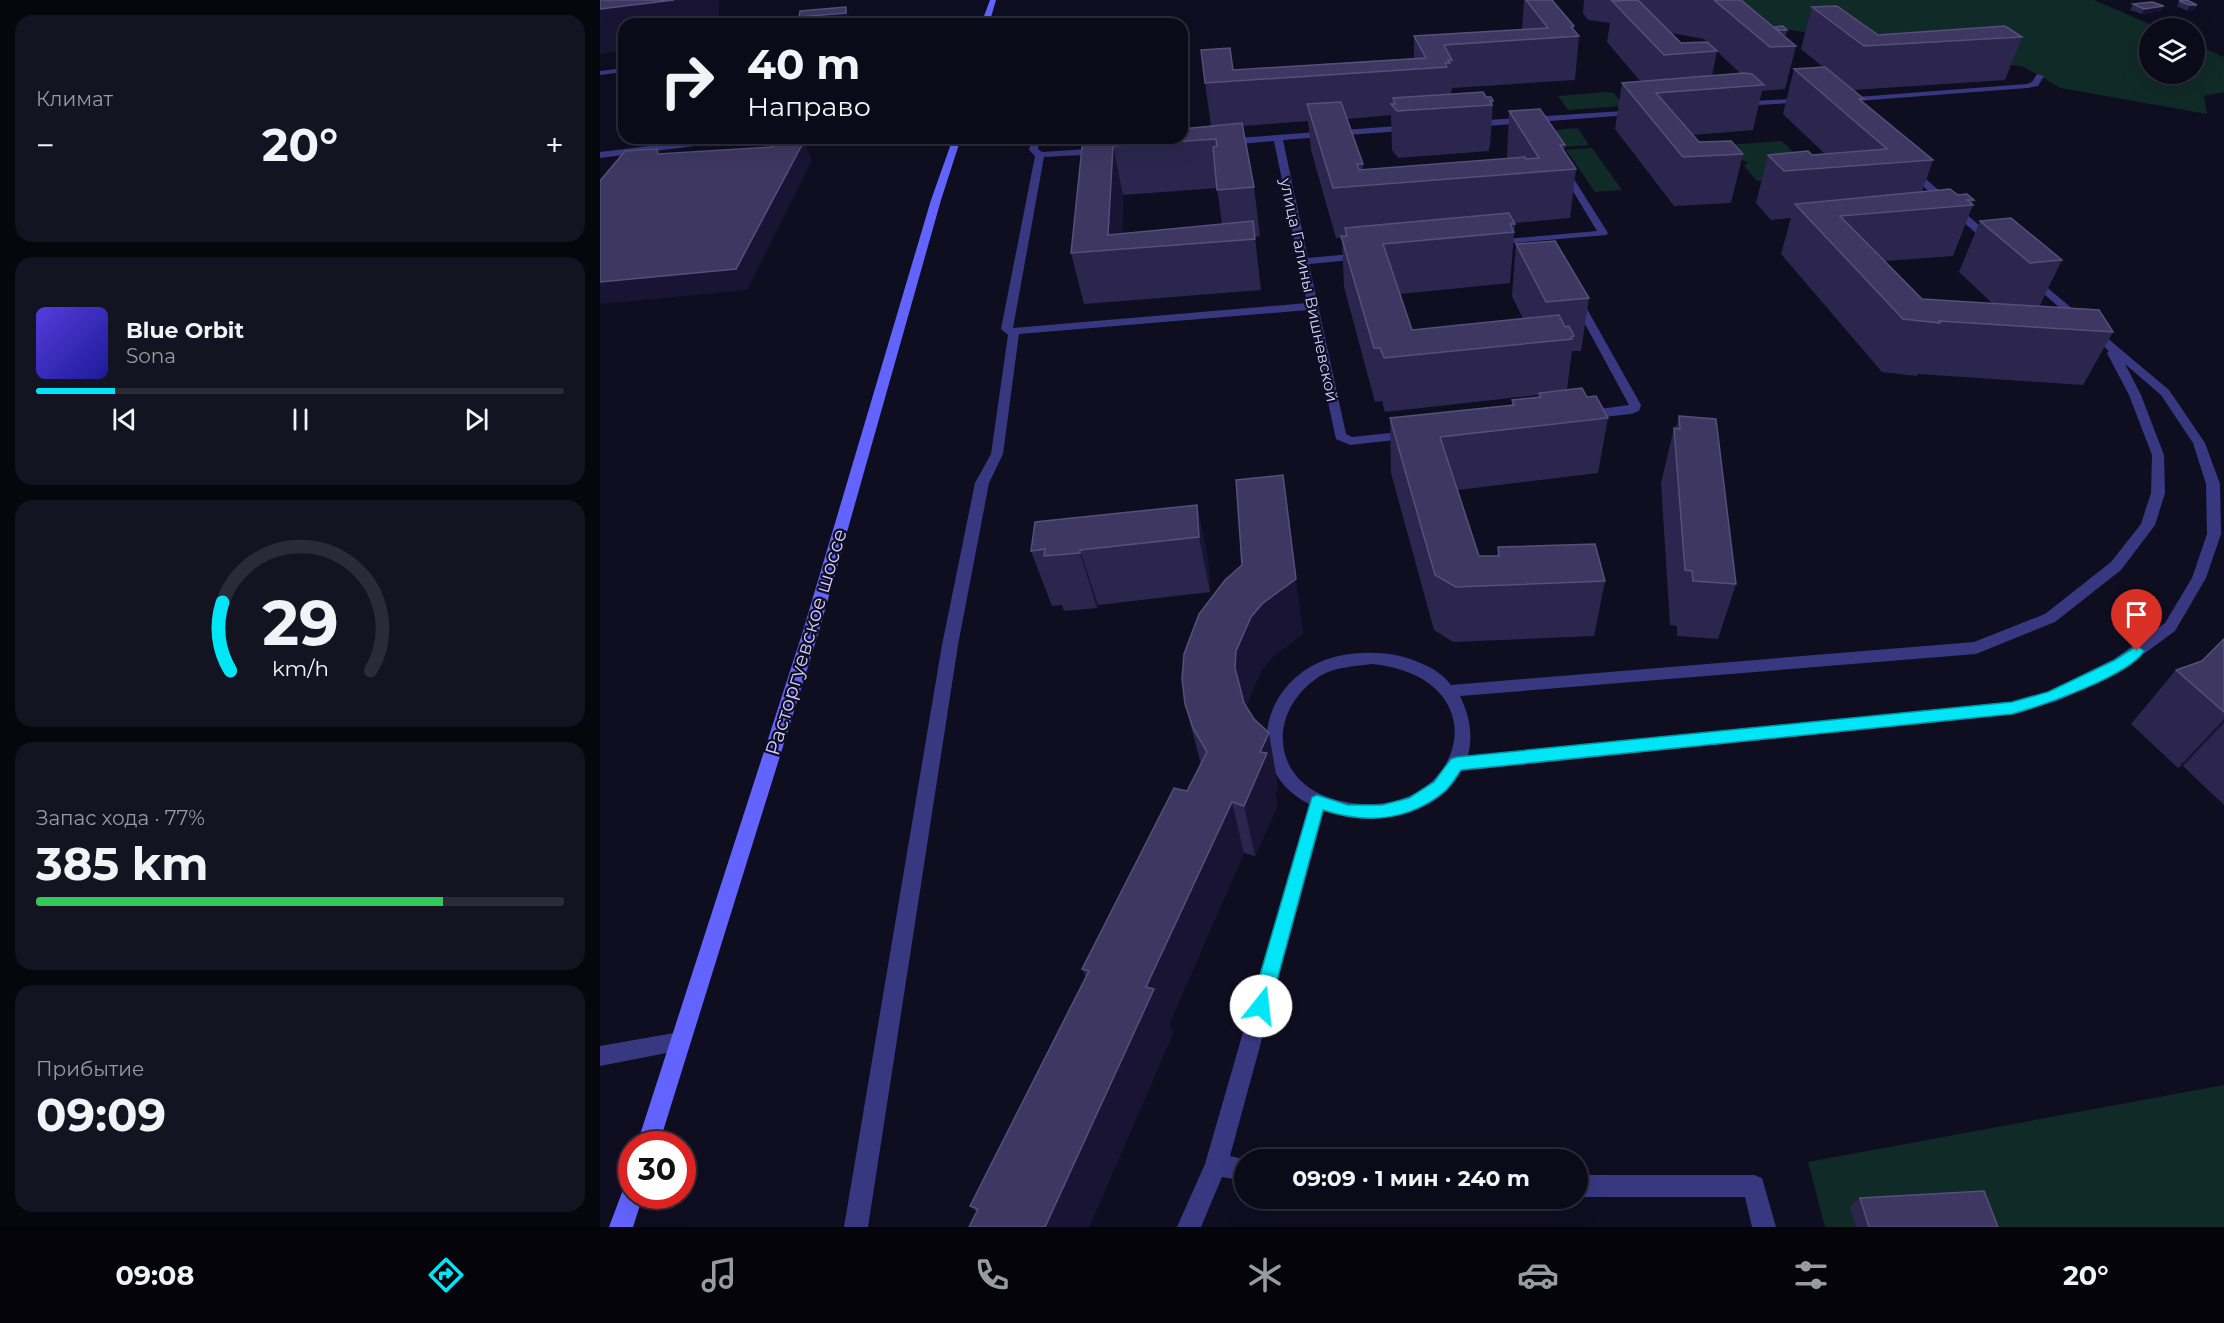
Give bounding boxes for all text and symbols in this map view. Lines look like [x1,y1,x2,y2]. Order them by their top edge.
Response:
map controls [2139,18,2205,84]
button: layers [2139,18,2205,84]
text: 40 m [747,38,860,90]
icon: right [648,42,726,120]
text: Климат [36,87,113,111]
text: Направо [747,90,871,123]
text: 20° [262,117,338,172]
text: − [36,125,55,165]
text: + [545,125,564,165]
street label: улица Галины Вишневской [1276,175,1342,404]
text: Blue Orbit [126,317,244,344]
text: Sona [126,344,176,368]
icon: previous [108,403,141,436]
icon: pause [284,403,317,436]
icon: next [460,403,493,436]
street label: Расторгуевское шоссе [760,526,852,758]
text: 29 [262,585,338,661]
pin [2111,589,2162,651]
icon: arrive [2120,598,2153,631]
text: km/h [271,655,329,681]
text: Запас хода · 77% [36,806,205,830]
text: 385 km [36,836,208,891]
position arrow [1229,974,1293,1038]
text: Прибытие [36,1057,144,1081]
text: 09:09 [36,1087,166,1142]
speed limit sign: 30 [618,1131,696,1209]
text: 09:09 · 1 мин · 240 m [1292,1165,1530,1192]
icon: directions [425,1254,467,1296]
icon: music [698,1254,740,1296]
icon: phone [971,1254,1013,1296]
icon: climate [1244,1254,1286,1296]
icon: car [1517,1254,1559,1296]
icon: filters [1790,1254,1832,1296]
text: 09:08 [115,1259,194,1292]
text: 20° [2063,1259,2108,1292]

